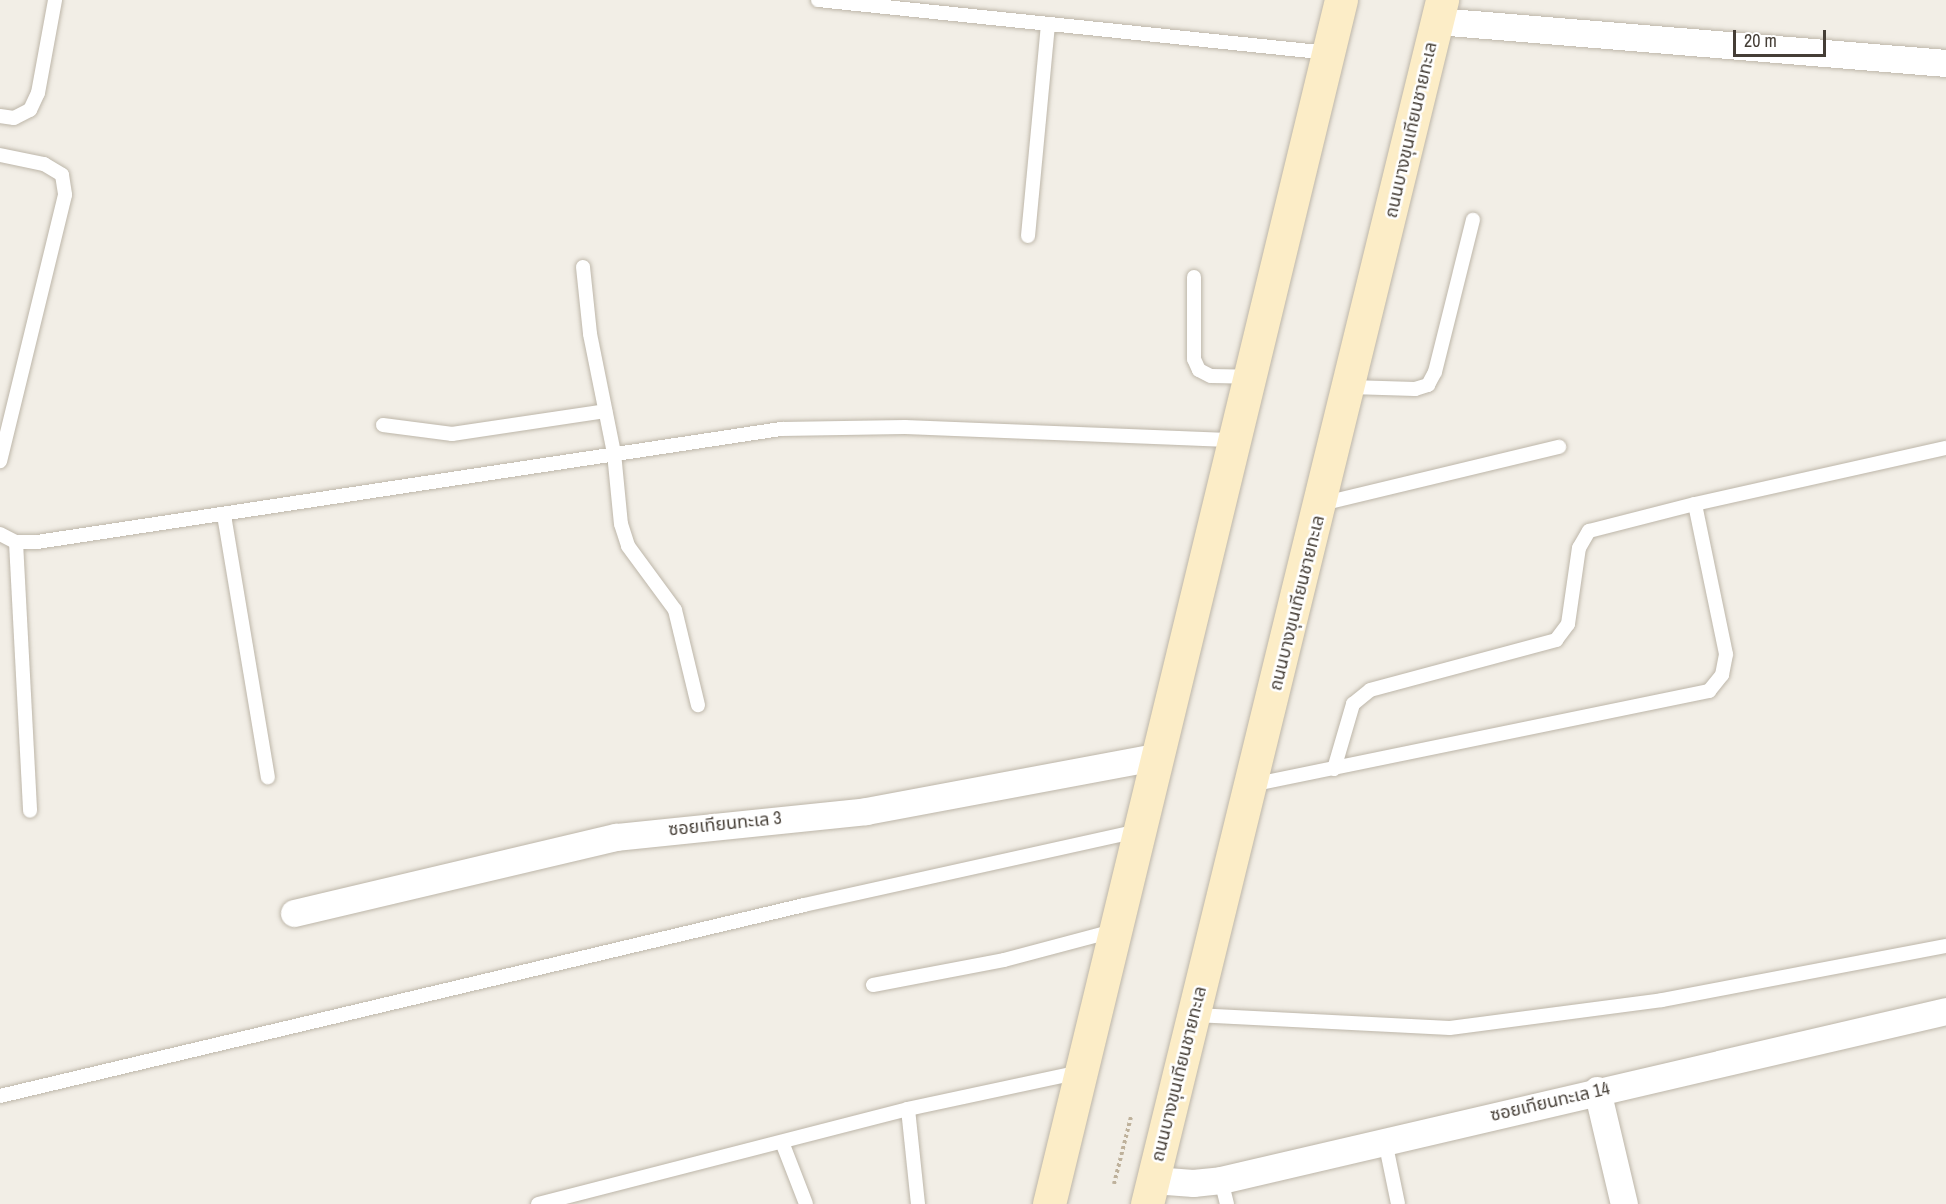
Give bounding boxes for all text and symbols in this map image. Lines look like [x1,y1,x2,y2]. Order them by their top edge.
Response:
scale bar [1736,18,1829,56]
text: 20 m [1744,28,1777,53]
street label: ถนนบางขุนเทียนชายทะเล [1380,40,1442,220]
street label: ถนนบางขุนเทียนชายทะเล [1265,513,1329,693]
street label: ซอยเทียนทะเล 3 [667,807,783,841]
street label: ถนนบางขุนเทียนชายทะเล [1147,984,1211,1164]
street label: ซอยเทียนทะเล 14 [1488,1078,1612,1126]

